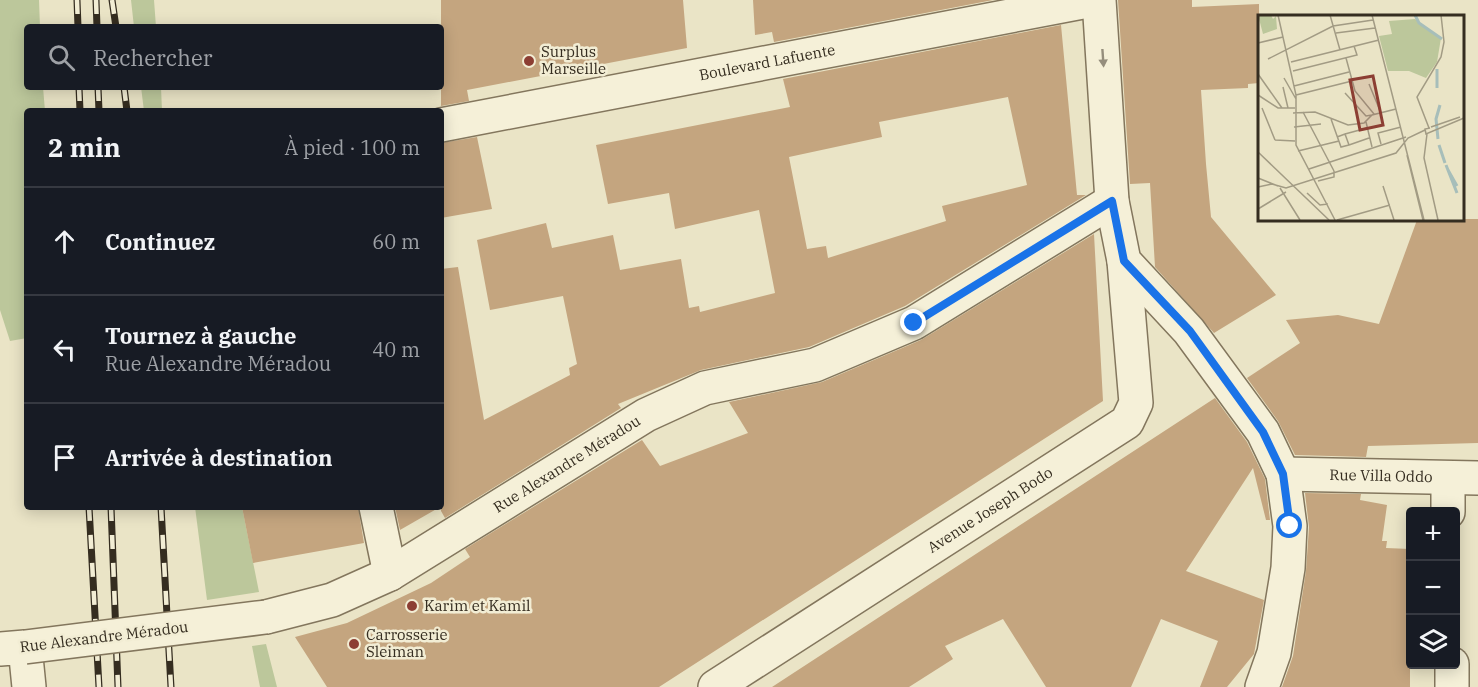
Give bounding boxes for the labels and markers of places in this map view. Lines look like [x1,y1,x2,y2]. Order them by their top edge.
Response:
place label: Surplus Marseille [541,42,606,78]
marker: Surplus Marseille [522,54,536,68]
place label: Karim et Kamil [424,596,531,615]
marker: Karim et Kamil [405,599,419,613]
place label: Carrosserie Sleiman [366,625,448,661]
marker: Carrosserie Sleiman [347,637,361,651]

